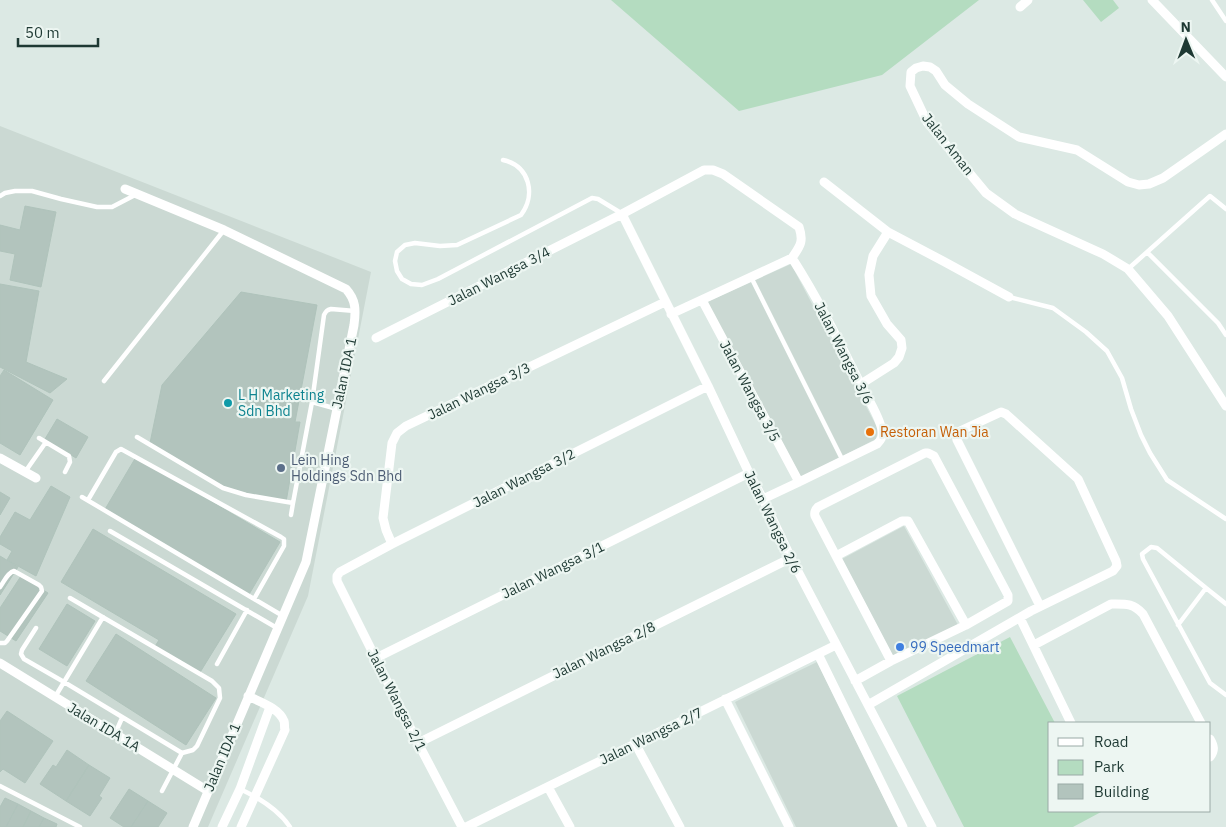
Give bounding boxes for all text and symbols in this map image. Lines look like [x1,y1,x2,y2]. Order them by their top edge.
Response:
scale bar [18,15,98,47]
north arrow [1161,15,1211,65]
text: N [1181,18,1191,36]
text: 50 m [25,23,60,42]
street label: Jalan Aman [918,109,978,179]
street label: Jalan Wangsa 3/4 [445,243,553,309]
street label: Jalan Wangsa 3/6 [811,299,877,407]
street label: Jalan IDA 1 [328,336,360,410]
street label: Jalan Wangsa 3/5 [716,337,784,445]
street label: Jalan Wangsa 3/3 [425,358,533,424]
place label: L H Marketing Sdn Bhd [238,386,325,420]
marker: L H Marketing Sdn Bhd [222,397,234,409]
place label: Restoran Wan Jia [880,423,989,441]
marker: Restoran Wan Jia [864,426,876,438]
street label: Jalan Wangsa 3/2 [470,445,578,511]
place label: Lein Hing Holdings Sdn Bhd [291,451,402,485]
marker: Lein Hing Holdings Sdn Bhd [275,462,287,474]
street label: Jalan Wangsa 2/6 [740,468,806,576]
street label: Jalan Wangsa 3/1 [499,537,607,603]
street label: Jalan Wangsa 2/8 [550,617,658,683]
place label: 99 Speedmart [910,638,1000,656]
marker: 99 Speedmart [894,641,906,653]
street label: Jalan Wangsa 2/1 [364,646,430,754]
street label: Jalan IDA 1A [64,698,144,756]
street label: Jalan Wangsa 2/7 [597,703,705,769]
street label: Jalan IDA 1 [200,720,244,794]
legend [1048,722,1211,812]
text: Road [1094,732,1129,751]
text: Park [1094,757,1124,776]
text: Building [1094,782,1149,801]

